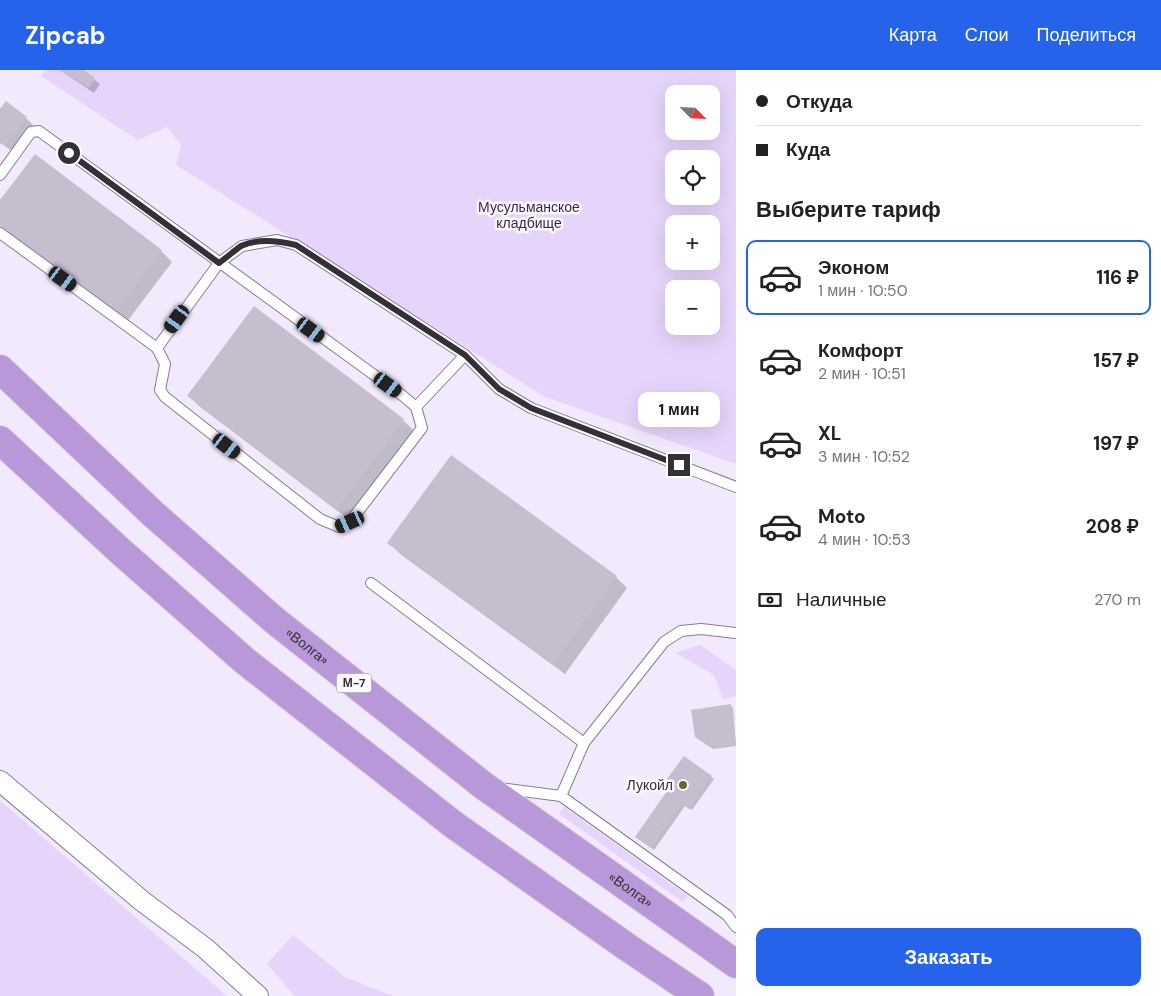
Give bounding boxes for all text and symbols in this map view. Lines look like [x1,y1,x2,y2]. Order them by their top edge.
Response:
text: Zipcab [25,20,106,51]
text: Карта [889,23,937,47]
text: Слои [965,23,1009,47]
text: Поделиться [1037,23,1136,47]
north arrow [665,85,720,140]
map controls [665,85,720,335]
text: Откуда [786,89,852,114]
text: Куда [786,137,830,162]
route start [58,142,80,164]
button: locate [665,150,720,205]
text: Выберите тариф [756,195,941,224]
park label: Мусульманское кладбище [478,198,580,232]
button: + [665,215,720,270]
icon: car [758,255,803,300]
text: Эконом [818,255,889,280]
car [46,264,79,294]
text: 116 ₽ [1096,265,1139,290]
button: − [665,280,720,335]
text: 1 мин · 10:50 [818,280,908,301]
car [162,302,191,336]
car [294,315,327,345]
icon: car [758,338,803,383]
text: Комфорт [818,338,903,363]
text: 157 ₽ [1093,348,1139,373]
text: 2 мин · 10:51 [818,363,906,384]
car [371,370,404,400]
callout: 1 мин [638,392,720,428]
text: 1 мин [659,399,699,420]
icon: car [758,421,803,466]
text: XL [818,421,841,446]
car [210,431,243,461]
text: 197 ₽ [1093,431,1139,456]
text: 3 мин · 10:52 [818,446,910,467]
route end [668,454,690,476]
icon: car [758,504,803,549]
text: Moto [818,504,866,529]
car [333,509,366,535]
text: 208 ₽ [1086,514,1139,539]
text: 4 мин · 10:53 [818,529,911,550]
icon: cash [756,586,784,614]
text: Наличные [796,587,887,612]
text: 270 m [1094,589,1141,610]
street label: «Волга» [282,624,333,669]
road number: М-7 [336,674,372,692]
place label: Лукойл [627,776,673,794]
marker: Лукойл [677,779,689,791]
street label: «Волга» [605,868,656,912]
button: Заказать [756,928,1141,986]

